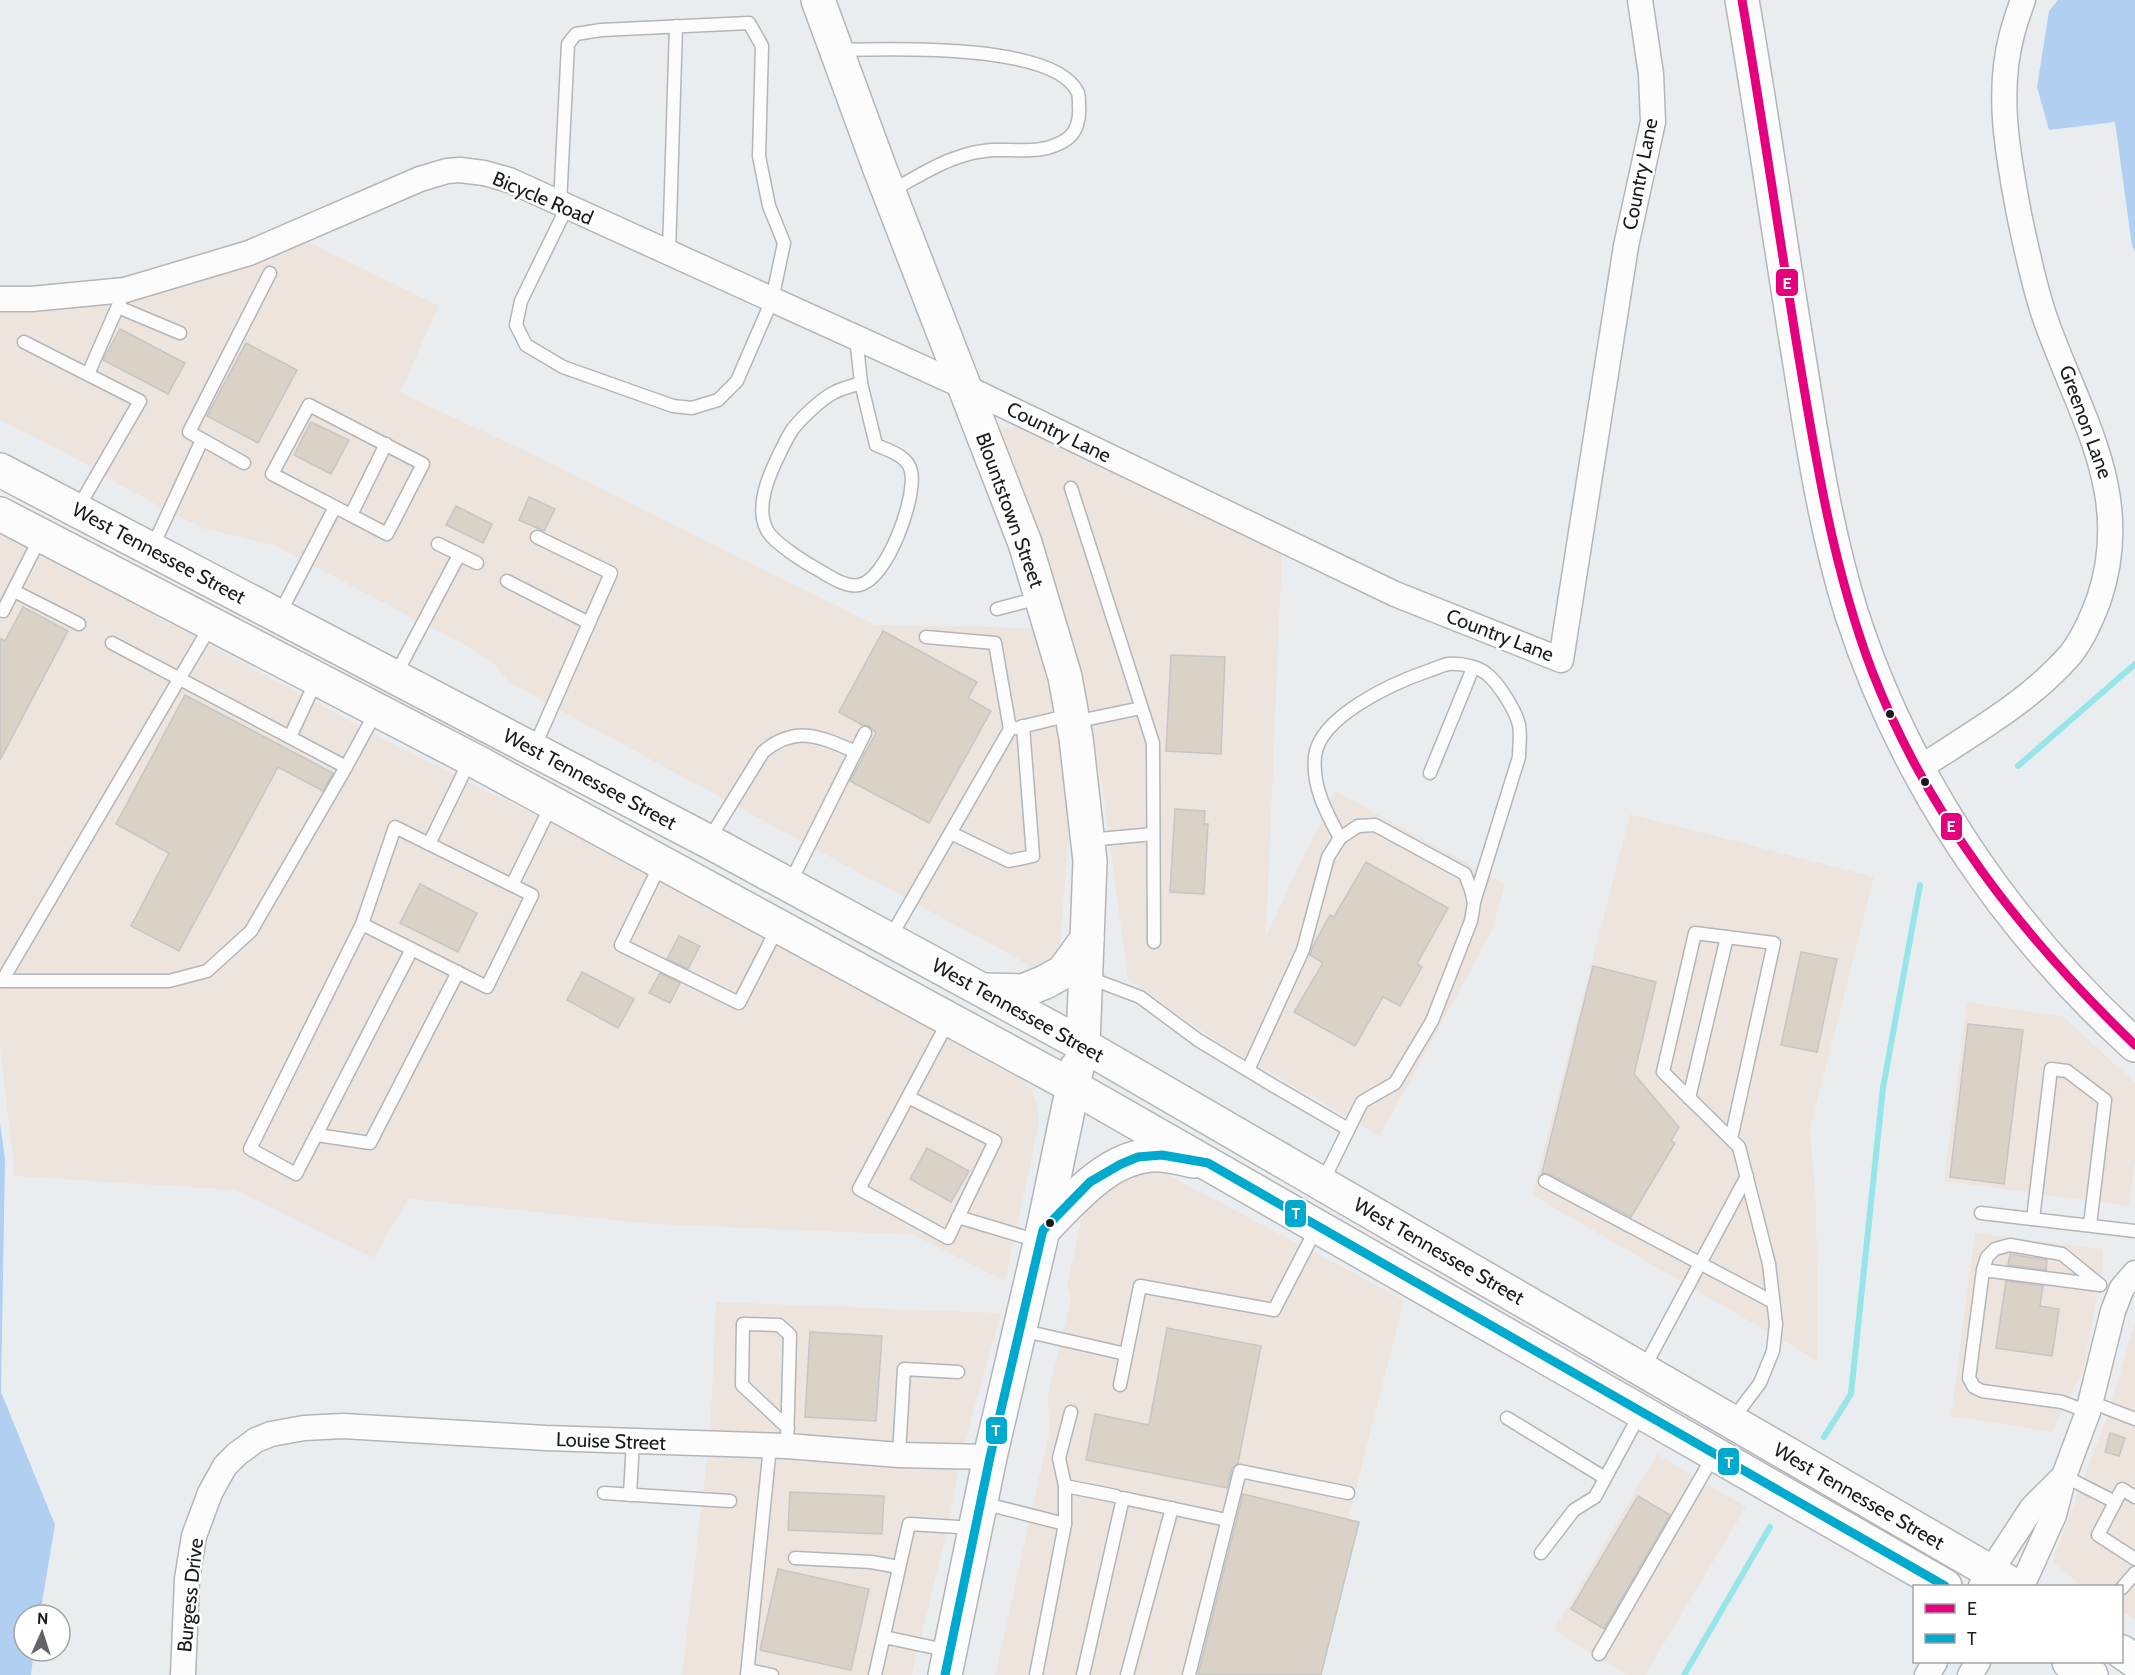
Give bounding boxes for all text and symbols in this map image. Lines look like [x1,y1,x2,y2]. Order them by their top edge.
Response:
street label: Country Lane [1617,116,1663,232]
street label: Bicycle Road [489,166,597,230]
line badge: E [1775,268,1799,297]
text: E [1782,274,1792,293]
street label: Greenon Lane [2054,362,2118,482]
street label: Country Lane [1003,396,1115,468]
street label: Blountstown Street [971,429,1049,591]
street label: West Tennessee Street [68,497,250,609]
street label: Country Lane [1443,604,1557,666]
unlabelled marker [1884,708,1896,720]
street label: West Tennessee Street [499,723,681,835]
unlabelled marker [1919,776,1931,788]
line badge: E [1940,812,1963,841]
text: E [1946,817,1956,836]
street label: West Tennessee Street [928,953,1108,1067]
street label: West Tennessee Street [1350,1192,1529,1310]
line badge: T [1284,1199,1307,1228]
text: T [1292,1204,1301,1223]
unlabelled marker [1044,1217,1056,1229]
line badge: T [985,1416,1008,1445]
text: T [992,1421,1001,1440]
street label: Louise Street [556,1427,667,1455]
street label: West Tennessee Street [1770,1437,1949,1555]
line badge: T [1717,1447,1740,1476]
text: T [1725,1453,1734,1472]
street label: Burgess Drive [172,1537,208,1653]
legend [1913,1585,2123,1663]
text: E [1967,1598,1977,1620]
north arrow [12,1603,72,1663]
text: N [37,1609,49,1628]
text: T [1967,1628,1977,1650]

